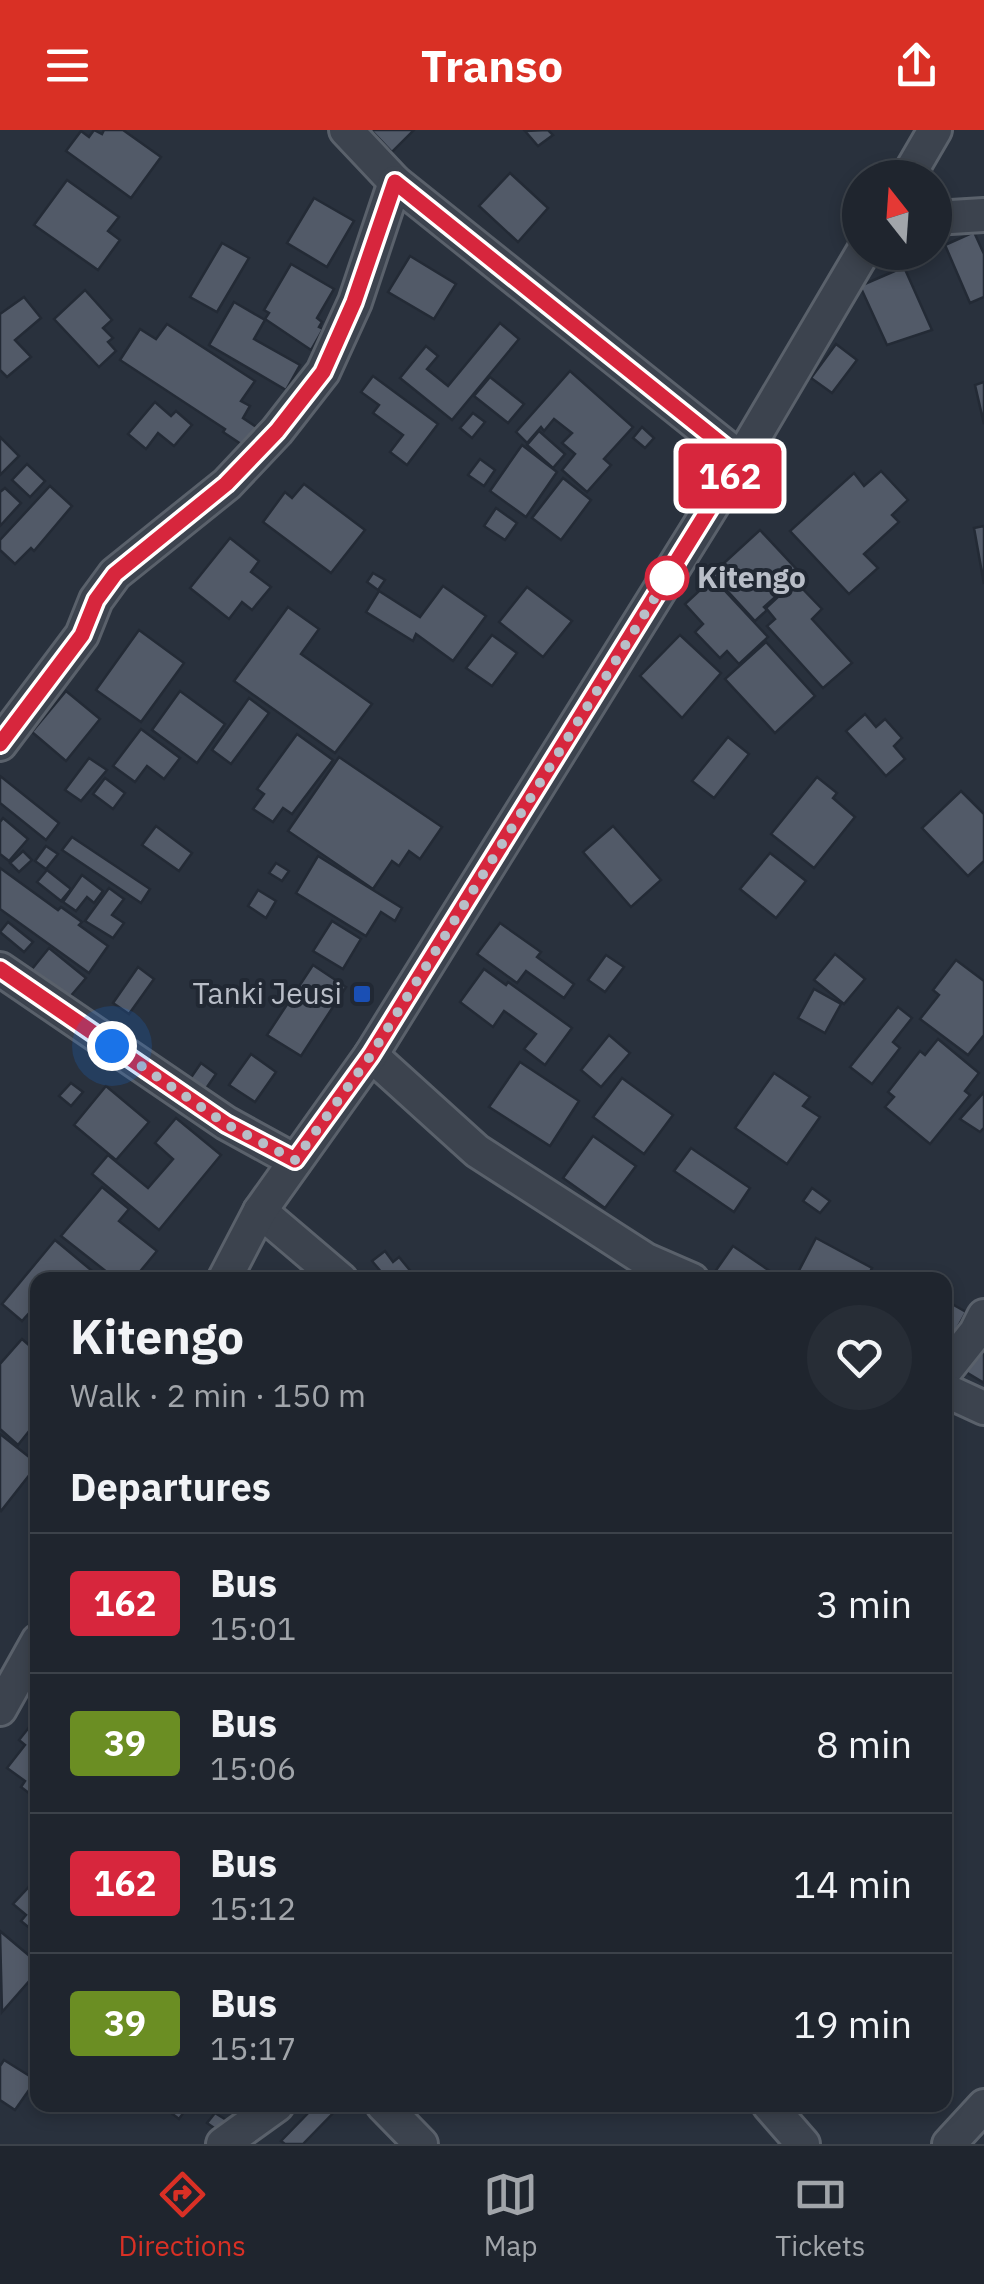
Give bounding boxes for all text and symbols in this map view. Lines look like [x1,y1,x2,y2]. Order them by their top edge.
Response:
text: Transo [421,36,563,94]
icon: menu [40,38,95,93]
icon: share [889,38,944,93]
north arrow [842,160,952,270]
map controls [842,160,952,270]
line badge: 162 [672,444,788,508]
text: 162 [698,453,762,499]
marker: Kitengo [646,557,688,599]
place label: Kitengo [697,557,806,596]
place label: Tanki Jeusi [193,973,342,1012]
marker: Tanki Jeusi [351,983,373,1005]
your location [87,1021,137,1071]
text: Kitengo [70,1305,244,1367]
button: heart [807,1305,912,1410]
text: Walk · 2 min · 150 m [70,1374,366,1416]
text: Departures [70,1462,271,1511]
text: Bus [210,1558,277,1607]
text: 3 min [816,1579,912,1628]
text: 162 [93,1580,157,1626]
text: 15:01 [210,1607,296,1649]
text: Bus [210,1698,277,1747]
text: 8 min [816,1719,912,1768]
text: 39 [104,1720,146,1766]
text: 15:06 [210,1747,296,1789]
text: Bus [210,1838,277,1887]
text: 14 min [793,1859,912,1908]
text: 162 [93,1860,157,1906]
text: 15:12 [210,1887,296,1929]
text: Bus [210,1978,277,2027]
text: 19 min [793,1999,912,2048]
text: 39 [104,2000,146,2046]
text: 15:17 [210,2027,296,2069]
tab: Directions [119,2167,246,2264]
tab: Map [483,2167,538,2264]
tab: Tickets [775,2167,865,2264]

